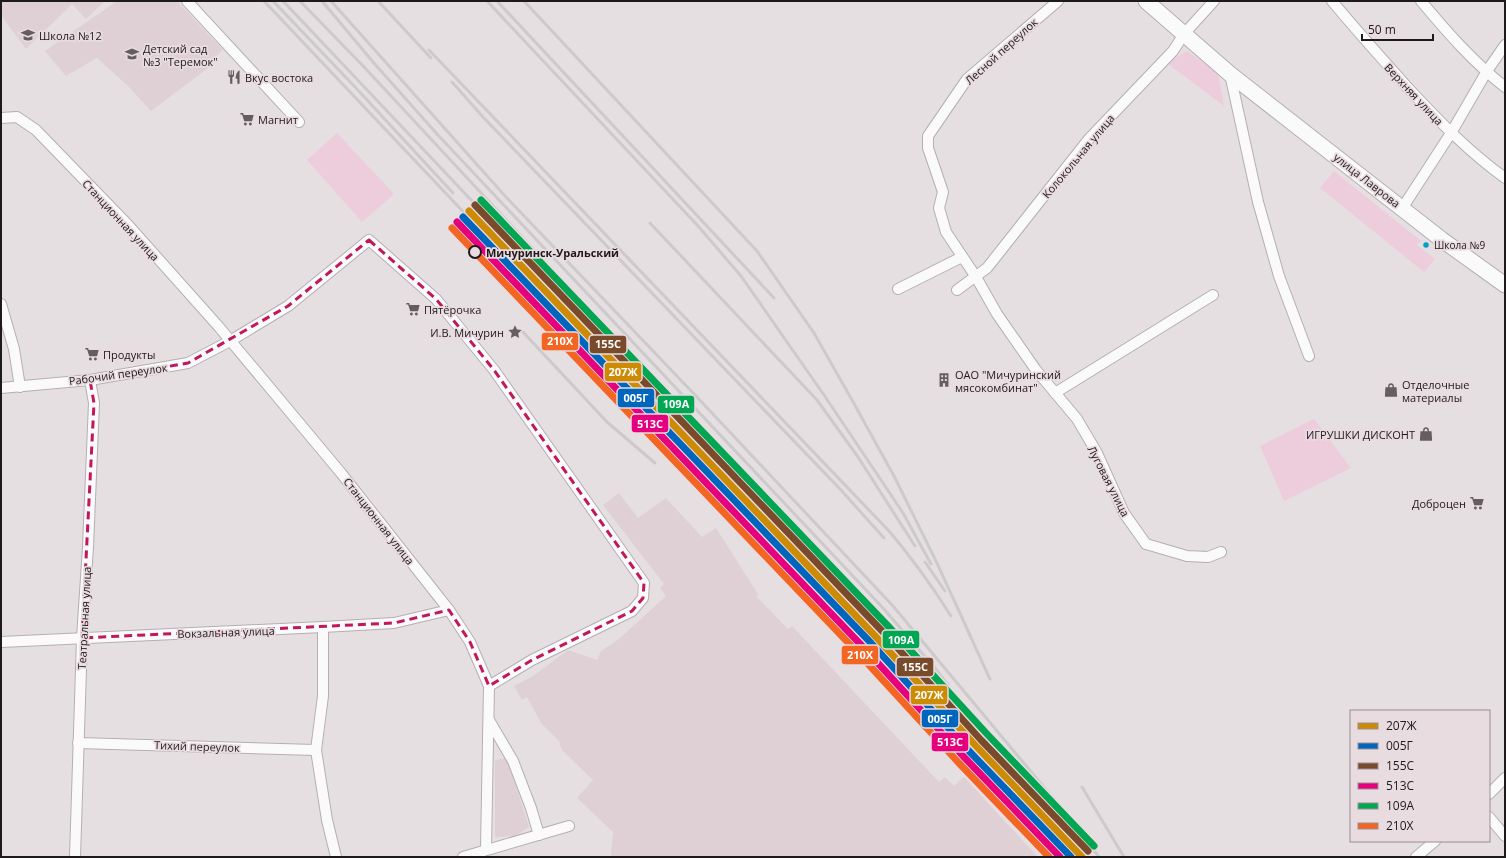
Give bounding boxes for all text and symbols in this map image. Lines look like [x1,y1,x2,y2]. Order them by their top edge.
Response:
street label: Лесной переулок [962,14,1041,88]
scale bar [1362,16,1433,42]
text: 50 m [1368,21,1396,38]
school or university icon: Школа №12 [20,27,36,43]
place label: Школа №12 [39,28,102,43]
place label: Детский сад №3 "Теремок" [143,41,218,69]
school or university icon: Детский сад №3 "Теремок" [124,46,140,62]
street label: Верхняя улица [1381,60,1447,128]
restaurant icon: Вкус востока [226,69,242,85]
place label: Вкус востока [245,70,313,85]
supermarket icon: Магнит [239,111,255,127]
street label: Колокольная улица [1038,111,1118,201]
place label: Магнит [258,112,298,127]
street label: улица Лаврова [1331,149,1403,211]
street label: Станционная улица [79,176,163,264]
place label: Школа №9 [1434,238,1486,252]
marker: Школа №9 [1421,240,1431,250]
marker: Мичуринск-Уральский [468,245,482,259]
place label: Мичуринск-Уральский [486,245,619,260]
supermarket icon: Пятёрочка [405,301,421,317]
place label: Пятёрочка [424,302,481,317]
place icon: И.В. Мичурин [507,324,523,340]
place label: И.В. Мичурин [430,325,504,340]
line badge: 210Х [541,332,579,351]
text: 210Х [547,333,574,348]
line badge: 155С [589,335,627,354]
text: 155С [595,336,621,351]
supermarket icon: Продукты [84,346,100,362]
place label: Продукты [103,347,156,362]
street label: Рабочий переулок [68,360,169,388]
line badge: 207Ж [604,362,642,382]
text: 207Ж [608,364,638,379]
place label: ОАО "Мичуринский мясокомбинат" [955,367,1061,395]
building icon: ОАО "Мичуринский мясокомбинат" [936,372,952,388]
place label: Отделочные материалы [1402,377,1469,405]
shop icon: Отделочные материалы [1383,382,1399,398]
line badge: 005Г [617,388,655,408]
text: 005Г [623,390,649,405]
line badge: 109А [657,395,695,414]
text: 109А [663,396,690,411]
line badge: 513С [631,414,669,433]
text: 513С [637,416,663,431]
shop icon: ИГРУШКИ ДИСКОНТ [1418,426,1434,442]
place label: ИГРУШКИ ДИСКОНТ [1306,427,1415,442]
street label: Луговая улица [1085,443,1133,519]
street label: Станционная улица [340,474,418,568]
supermarket icon: Доброцен [1469,495,1485,511]
place label: Доброцен [1412,496,1466,511]
street label: Театральная улица [74,566,94,670]
street label: Вокзальная улица [177,623,275,641]
line badge: 109А [882,630,920,649]
text: 109А [888,632,915,647]
line badge: 210Х [841,645,879,665]
text: 210Х [847,647,874,662]
line badge: 155С [896,657,934,677]
text: 155С [902,659,928,674]
line badge: 207Ж [910,685,948,705]
text: 207Ж [914,687,944,702]
line badge: 005Г [921,709,959,728]
legend [1350,710,1490,842]
text: 005Г [927,711,953,726]
text: 207Ж [1386,717,1418,734]
line badge: 513С [931,732,969,752]
text: 513С [937,734,963,749]
street label: Тихий переулок [154,737,240,755]
text: 005Г [1386,737,1413,754]
text: 155С [1386,757,1415,774]
text: 513С [1386,777,1415,794]
text: 109А [1386,797,1415,814]
text: 210Х [1386,817,1414,834]

